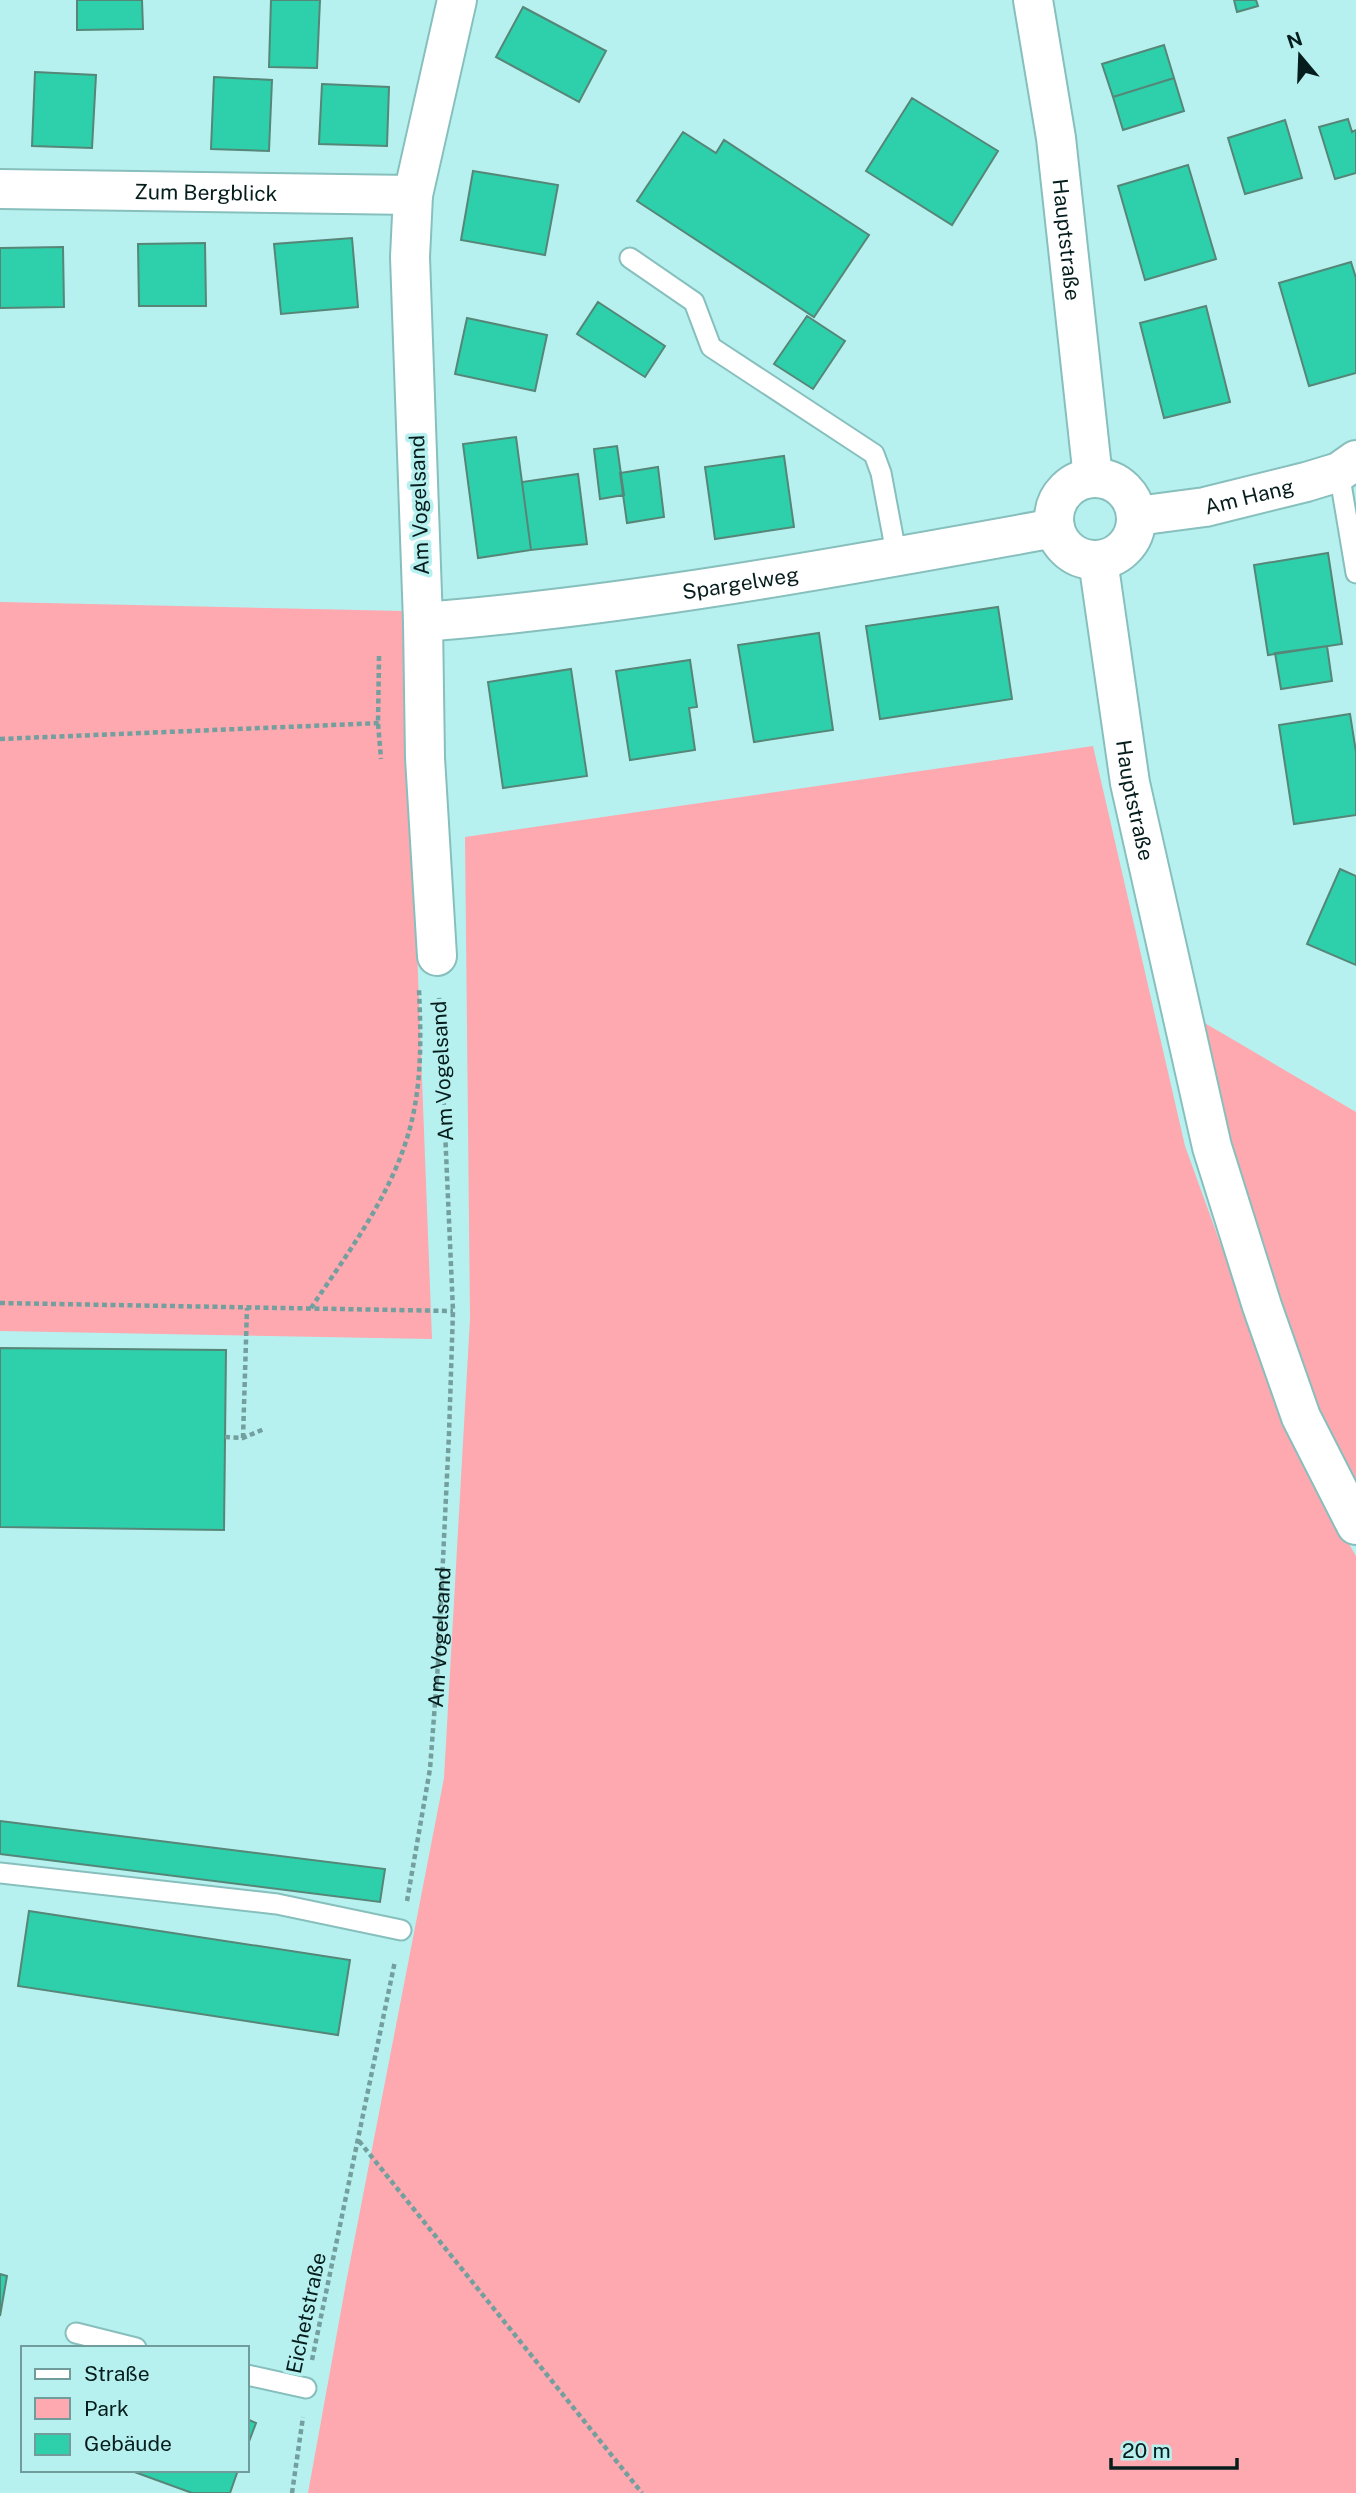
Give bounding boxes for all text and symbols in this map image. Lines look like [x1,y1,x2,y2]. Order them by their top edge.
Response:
north arrow [1265,21,1335,91]
text: N [1284,27,1305,53]
street label: Hauptstraße [1048,177,1086,302]
street label: Zum Bergblick [134,178,278,206]
street label: Am Vogelsand [404,434,434,576]
street label: Am Hang [1202,473,1296,519]
street label: Spargelweg [681,561,801,604]
street label: Hauptstraße [1111,738,1160,863]
street label: Am Vogelsand [426,1000,458,1142]
street label: Am Vogelsand [422,1567,455,1708]
street label: Eichetstraße [281,2250,331,2376]
legend [21,2346,248,2472]
text: Straße [84,2361,150,2386]
text: Park [84,2396,129,2421]
scale bar [1111,2426,1237,2470]
text: Gebäude [84,2431,172,2456]
text: 20 m [1122,2438,1171,2463]

